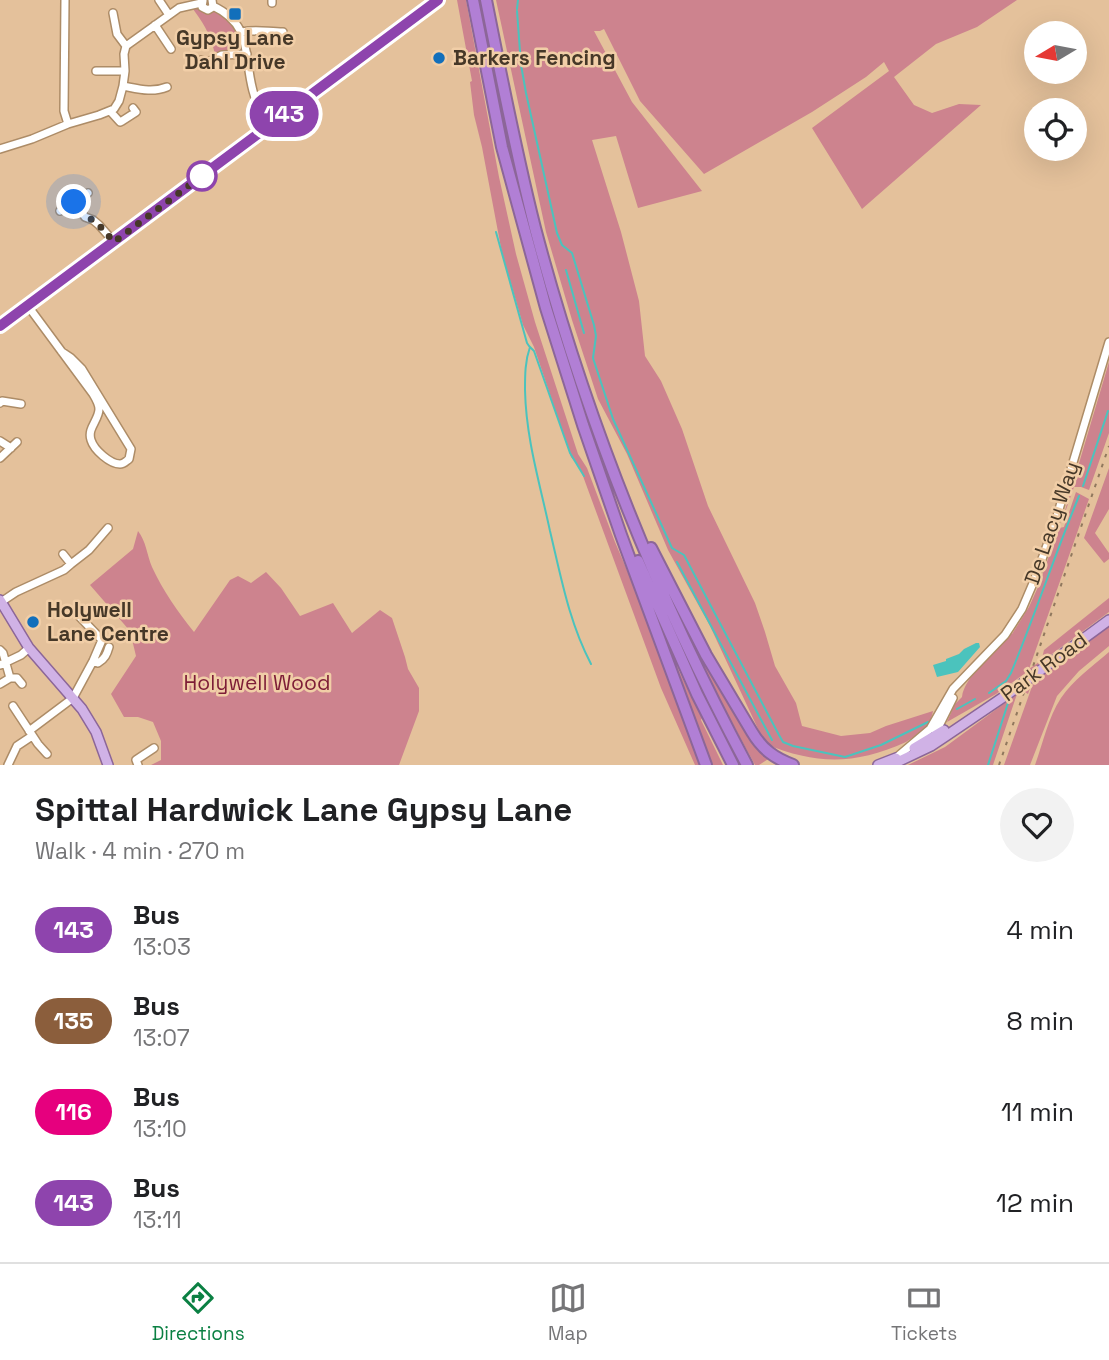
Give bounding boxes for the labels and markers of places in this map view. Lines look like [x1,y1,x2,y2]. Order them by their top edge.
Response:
marker: Gypsy Lane Dahl Drive [227,6,243,22]
place label: Gypsy Lane Dahl Drive [176,24,294,75]
place label: Barkers Fencing [453,44,616,71]
marker: Barkers Fencing [431,50,447,66]
unlabelled marker [187,161,217,191]
place label: Holywell Lane Centre [47,596,169,647]
marker: Holywell Lane Centre [25,614,41,630]

